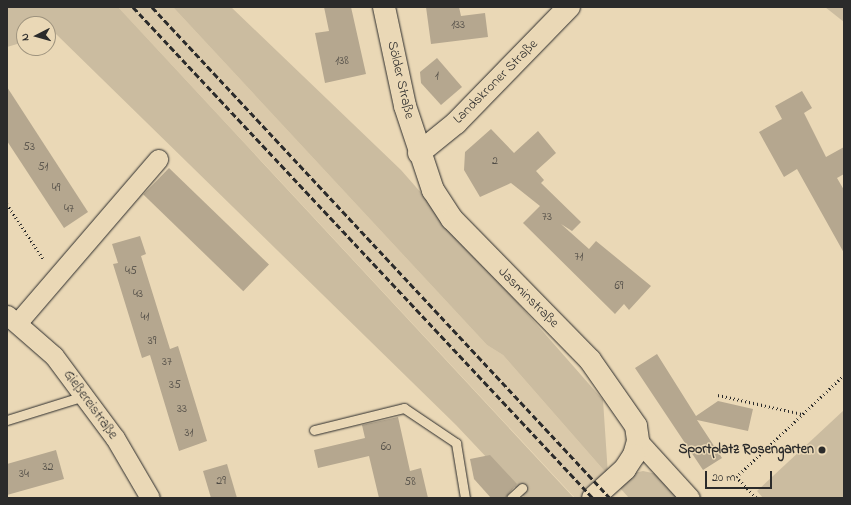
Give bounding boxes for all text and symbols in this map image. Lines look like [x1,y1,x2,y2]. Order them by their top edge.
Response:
north arrow [16,16,56,56]
house number: 133 [451,19,465,33]
text: N [17,33,33,42]
street label: Landskroner Straße [450,36,542,128]
street label: Sölder Straße [383,39,417,121]
house number: 138 [335,55,349,69]
house number: 1 [435,70,439,84]
house number: 53 [23,141,35,155]
house number: 2 [492,155,498,169]
house number: 51 [38,161,48,175]
house number: 49 [52,182,60,196]
house number: 47 [64,203,74,217]
house number: 73 [542,211,552,225]
house number: 71 [575,251,583,265]
street label: Jasminstraße [494,264,562,332]
house number: 45 [125,265,137,279]
house number: 69 [615,280,623,294]
house number: 43 [133,288,143,302]
house number: 41 [141,311,149,325]
house number: 39 [148,335,156,349]
house number: 37 [162,356,172,370]
street label: Gießereistraße [59,367,121,443]
house number: 35 [169,379,181,393]
house number: 33 [177,403,187,417]
house number: 31 [185,427,193,441]
house number: 60 [381,441,391,455]
place label: Sportplatz Rosengarten [678,442,814,458]
marker: Sportplatz Rosengarten [817,445,827,455]
house number: 32 [43,461,53,475]
scale bar [707,463,774,489]
house number: 34 [19,468,29,482]
text: 20 m [712,469,735,487]
house number: 29 [216,475,226,489]
house number: 58 [404,476,416,490]

